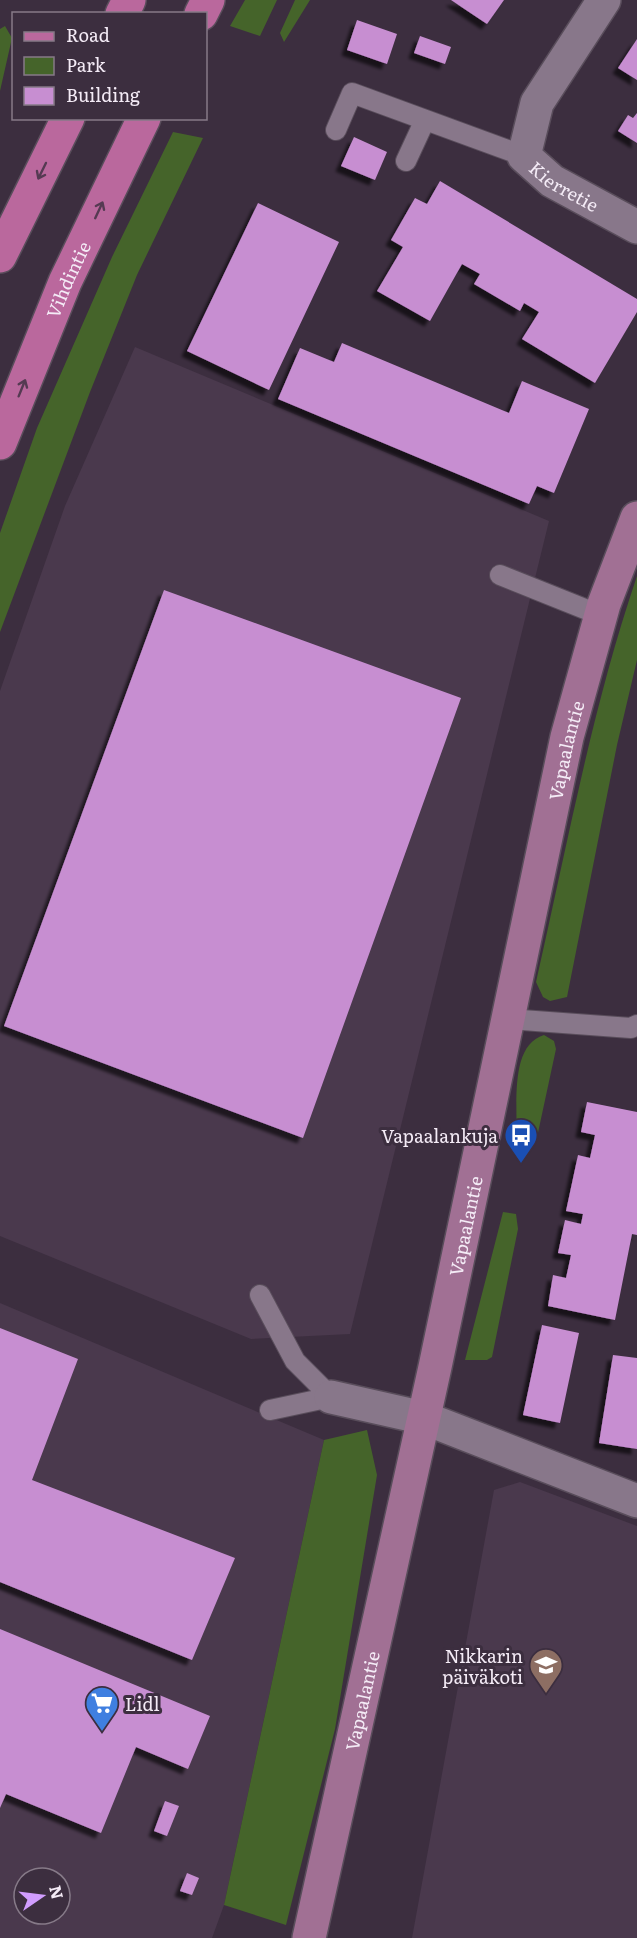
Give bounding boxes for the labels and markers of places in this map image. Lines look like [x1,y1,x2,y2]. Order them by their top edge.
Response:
bus stop icon: Vapaalankuja [503,1117,539,1164]
place label: Vapaalankuja [381,1122,498,1149]
place label: Nikkarin päiväkoti [442,1642,523,1690]
school or university icon: Nikkarin päiväkoti [528,1647,564,1694]
supermarket icon: Lidl [84,1685,120,1732]
place label: Lidl [125,1690,160,1717]

